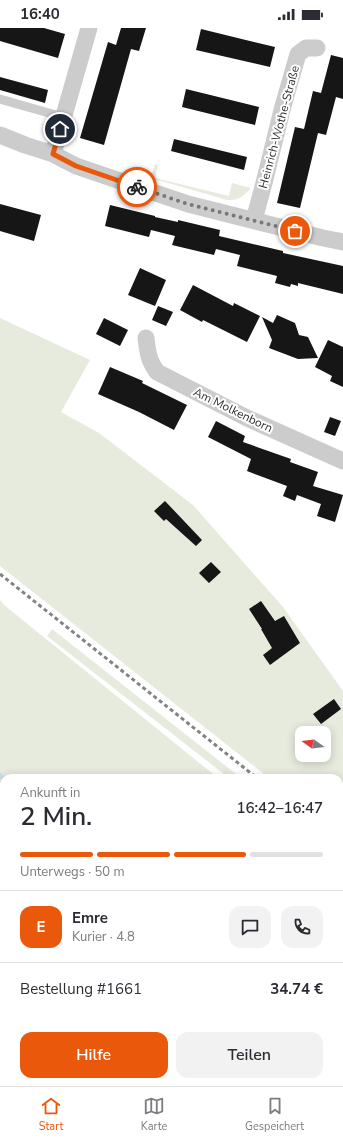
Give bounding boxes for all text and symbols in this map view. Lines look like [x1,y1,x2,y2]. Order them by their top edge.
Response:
text: 16:40 [20,4,60,24]
street label: Heinrich-Wothe-Straße [255,64,303,190]
pin [43,112,77,146]
icon: home [49,118,71,140]
courier [117,167,157,207]
icon: bike [126,176,148,198]
pin [278,214,312,248]
icon: bag [284,220,306,242]
street label: Am Molkenborn [191,384,275,436]
north arrow [295,726,331,762]
map controls [295,726,331,762]
text: Ankunft in [20,784,80,802]
text: 16:42–16:47 [236,798,323,818]
text: 2 Min. [20,799,92,834]
text: Unterwegs · 50 m [20,863,125,881]
button: chat [229,906,271,948]
button: phone [281,906,323,948]
text: Emre [72,908,108,928]
text: E [37,917,45,937]
text: Kurier · 4.8 [72,928,135,946]
text: Bestellung #1661 [20,979,142,999]
text: 34.74 € [270,979,323,999]
button: Hilfe [20,1032,168,1078]
button: Teilen [176,1032,323,1078]
tab: Start [39,1095,63,1134]
tab: Karte [141,1095,167,1134]
tab: Gespeichert [245,1095,304,1134]

